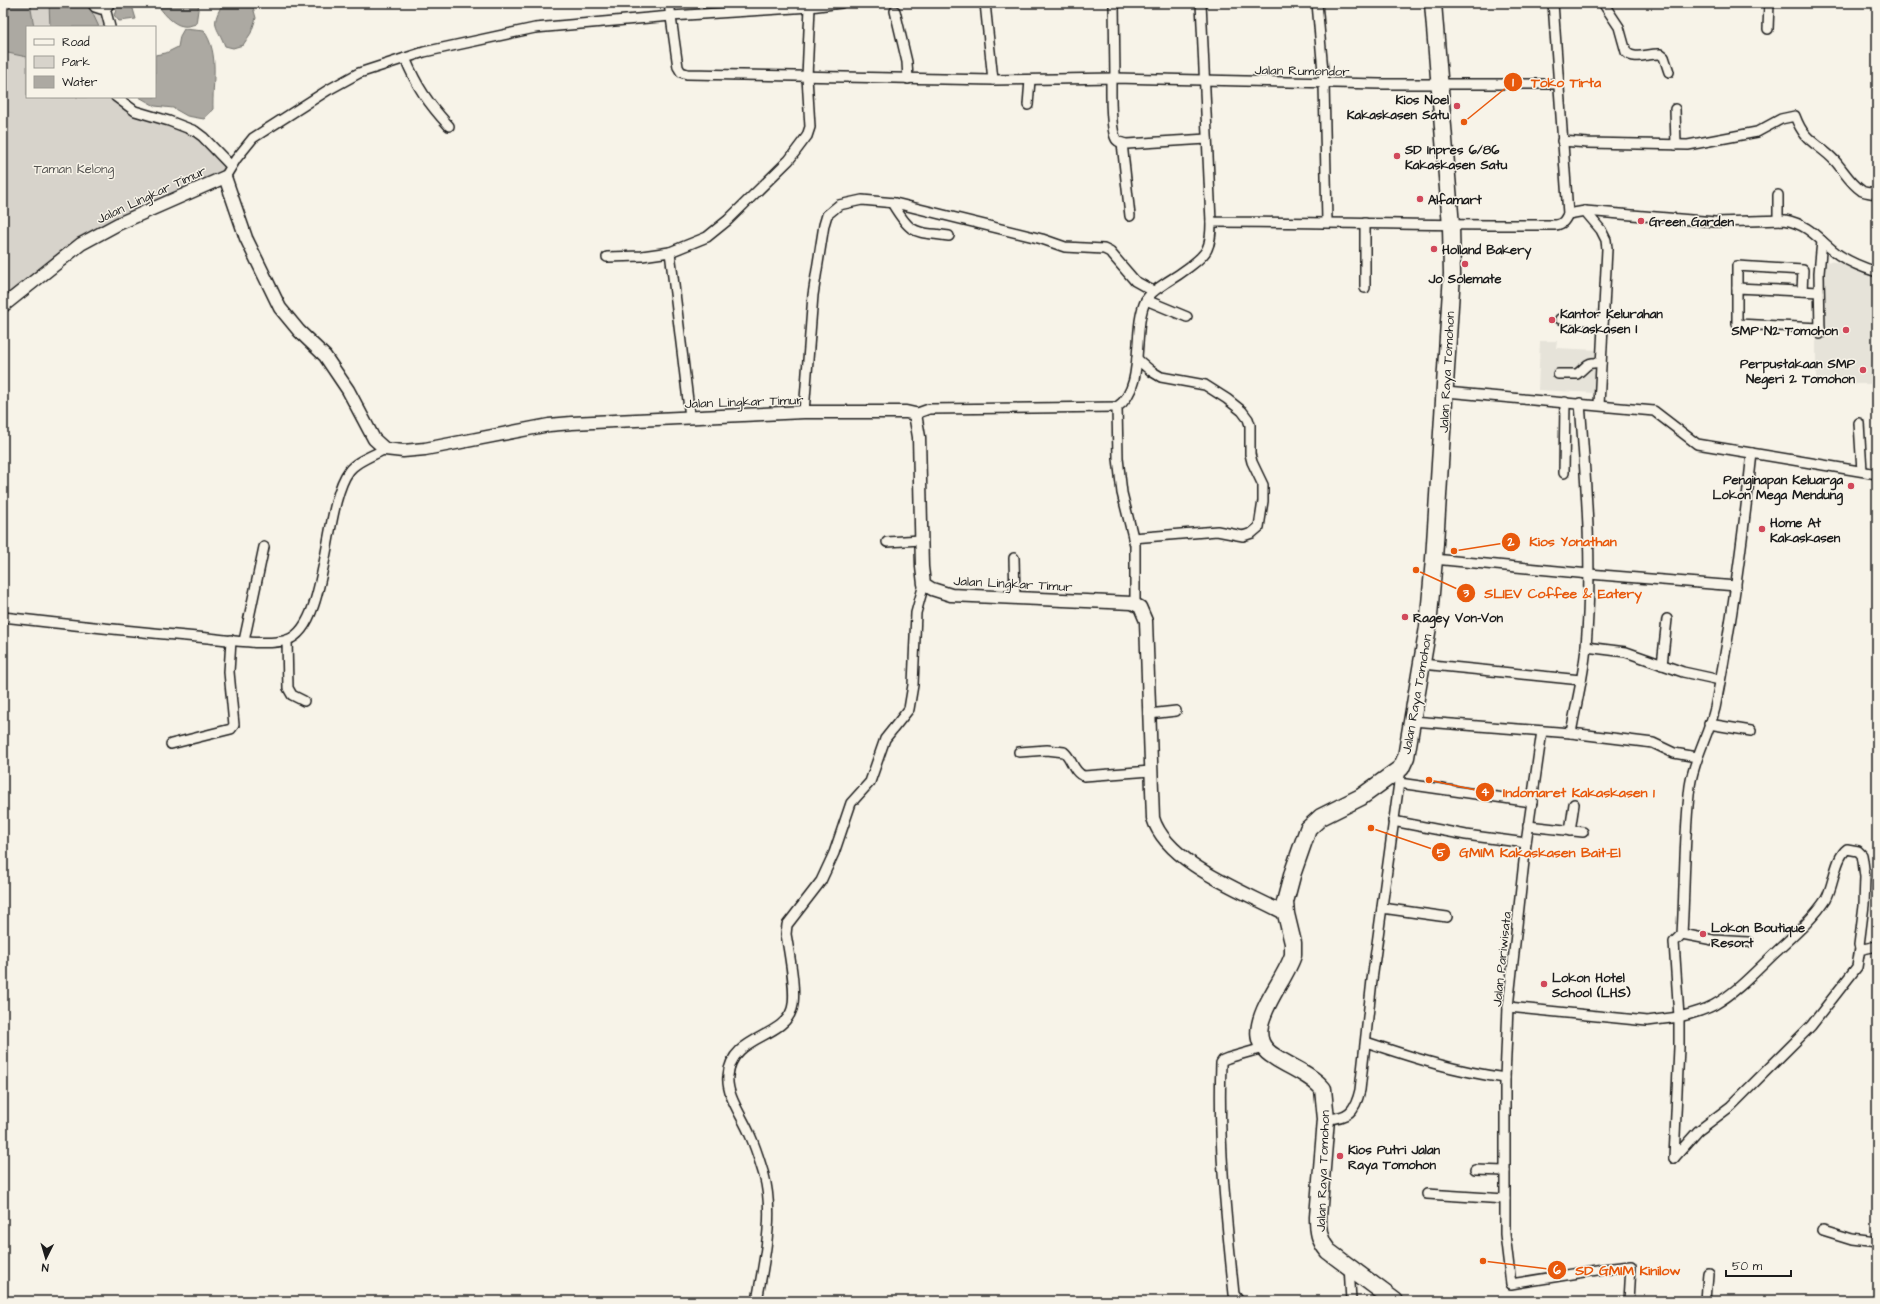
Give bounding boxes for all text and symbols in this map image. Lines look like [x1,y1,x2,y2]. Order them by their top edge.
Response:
legend [26,26,156,98]
text: Road [62,34,90,51]
text: Park [62,54,90,71]
street label: Jalan Rumondor [1254,61,1350,81]
callout: Toko Tirta [1503,69,1609,95]
text: Toko Tirta [1530,73,1602,93]
text: Water [62,74,98,91]
text: 1 [1512,74,1514,91]
place label: Kios Noel Kakaskasen Satu [1347,91,1449,124]
marker: Kios Noel Kakaskasen Satu [1452,101,1462,111]
place label: SD Inpres 6/86 Kakaskasen Satu [1404,141,1508,174]
marker: SD Inpres 6/86 Kakaskasen Satu [1392,151,1402,161]
park label: Taman Kelong [34,160,115,179]
street label: Jalan Lingkar Timur [94,162,210,229]
place label: Alfamart [1428,191,1483,209]
marker: Alfamart [1415,194,1425,204]
place label: Green Garden [1649,213,1734,231]
marker: Green Garden [1636,216,1646,226]
place label: Holland Bakery [1442,241,1532,260]
marker: Holland Bakery [1429,244,1439,254]
marker: Jo Solemate [1460,259,1470,269]
place label: Jo Solemate [1427,270,1502,288]
place label: Kantor Kelurahan Kakaskasen I [1560,305,1663,338]
street label: Jalan Raya Tomohon [1435,310,1460,433]
marker: Kantor Kelurahan Kakaskasen I [1547,315,1557,325]
place label: SMP N2 Tomohon [1731,322,1838,340]
marker: SMP N2 Tomohon [1841,325,1851,335]
place label: Perpustakaan SMP Negeri 2 Tomohon [1740,355,1856,390]
marker: Perpustakaan SMP Negeri 2 Tomohon [1858,365,1868,375]
street label: Jalan Lingkar Timur [684,391,804,414]
place label: Penginapan Keluarga Lokon Mega Mendung [1713,471,1843,506]
marker: Penginapan Keluarga Lokon Mega Mendung [1846,481,1856,491]
place label: Home At Kakaskasen [1770,514,1841,547]
marker: Home At Kakaskasen [1757,524,1767,534]
callout: Kios Yonathan [1501,529,1624,555]
text: Kios Yonathan [1529,532,1617,552]
text: 2 [1507,534,1515,551]
street label: Jalan Lingkar Timur [953,572,1073,597]
callout: SLIEV Coffee & Eatery [1456,580,1650,606]
text: SLIEV Coffee & Eatery [1483,584,1642,604]
text: 3 [1462,585,1470,602]
place label: Ragey Von-Von [1413,609,1503,629]
marker: Ragey Von-Von [1400,612,1410,622]
street label: Jalan Raya Tomohon [1398,632,1437,756]
callout: Indomaret Kakaskasen 1 [1475,779,1663,805]
text: Indomaret Kakaskasen 1 [1503,783,1655,803]
text: 4 [1481,784,1490,801]
callout: GMIM Kakaskasen Bait-El [1431,839,1629,865]
text: GMIM Kakaskasen Bait-El [1459,843,1622,863]
text: 5 [1437,845,1446,862]
street label: Jalan Pariwisata [1488,910,1516,1007]
place label: Lokon Boutique Resort [1711,919,1805,952]
marker: Lokon Boutique Resort [1698,929,1708,939]
place label: Lokon Hotel School (LHS) [1551,969,1631,1002]
marker: Lokon Hotel School (LHS) [1539,979,1549,989]
street label: Jalan Raya Tomohon [1312,1109,1335,1232]
place label: Kios Putri Jalan Raya Tomohon [1348,1141,1441,1175]
marker: Kios Putri Jalan Raya Tomohon [1335,1151,1345,1161]
north arrow [26,1238,66,1278]
scale bar [1726,1252,1791,1278]
callout: SD GMIM Kinilow [1547,1257,1688,1283]
text: 50 m [1732,1258,1763,1275]
text: N [41,1260,49,1275]
text: SD GMIM Kinilow [1574,1261,1681,1281]
text: 6 [1553,1262,1561,1279]

